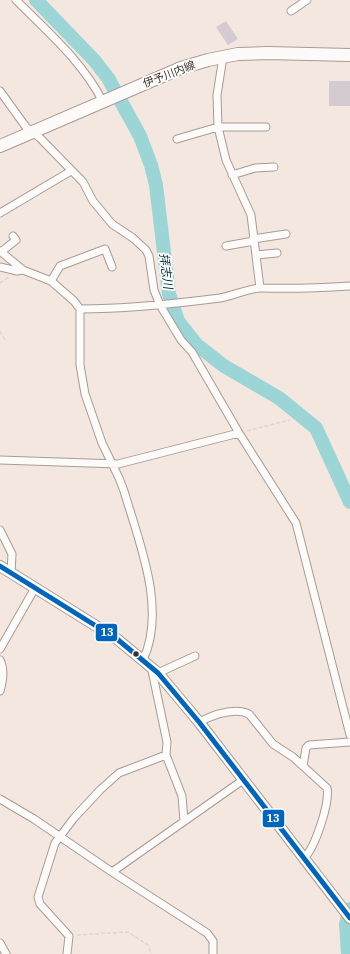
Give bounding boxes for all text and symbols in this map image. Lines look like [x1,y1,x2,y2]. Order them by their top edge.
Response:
street label: 伊予川内線 [141,58,197,90]
water label: 拝志川 [157,252,176,292]
line badge: 13 [95,623,118,642]
text: 13 [100,625,114,639]
unlabelled marker [131,649,141,659]
line badge: 13 [262,809,285,828]
text: 13 [266,811,280,825]

